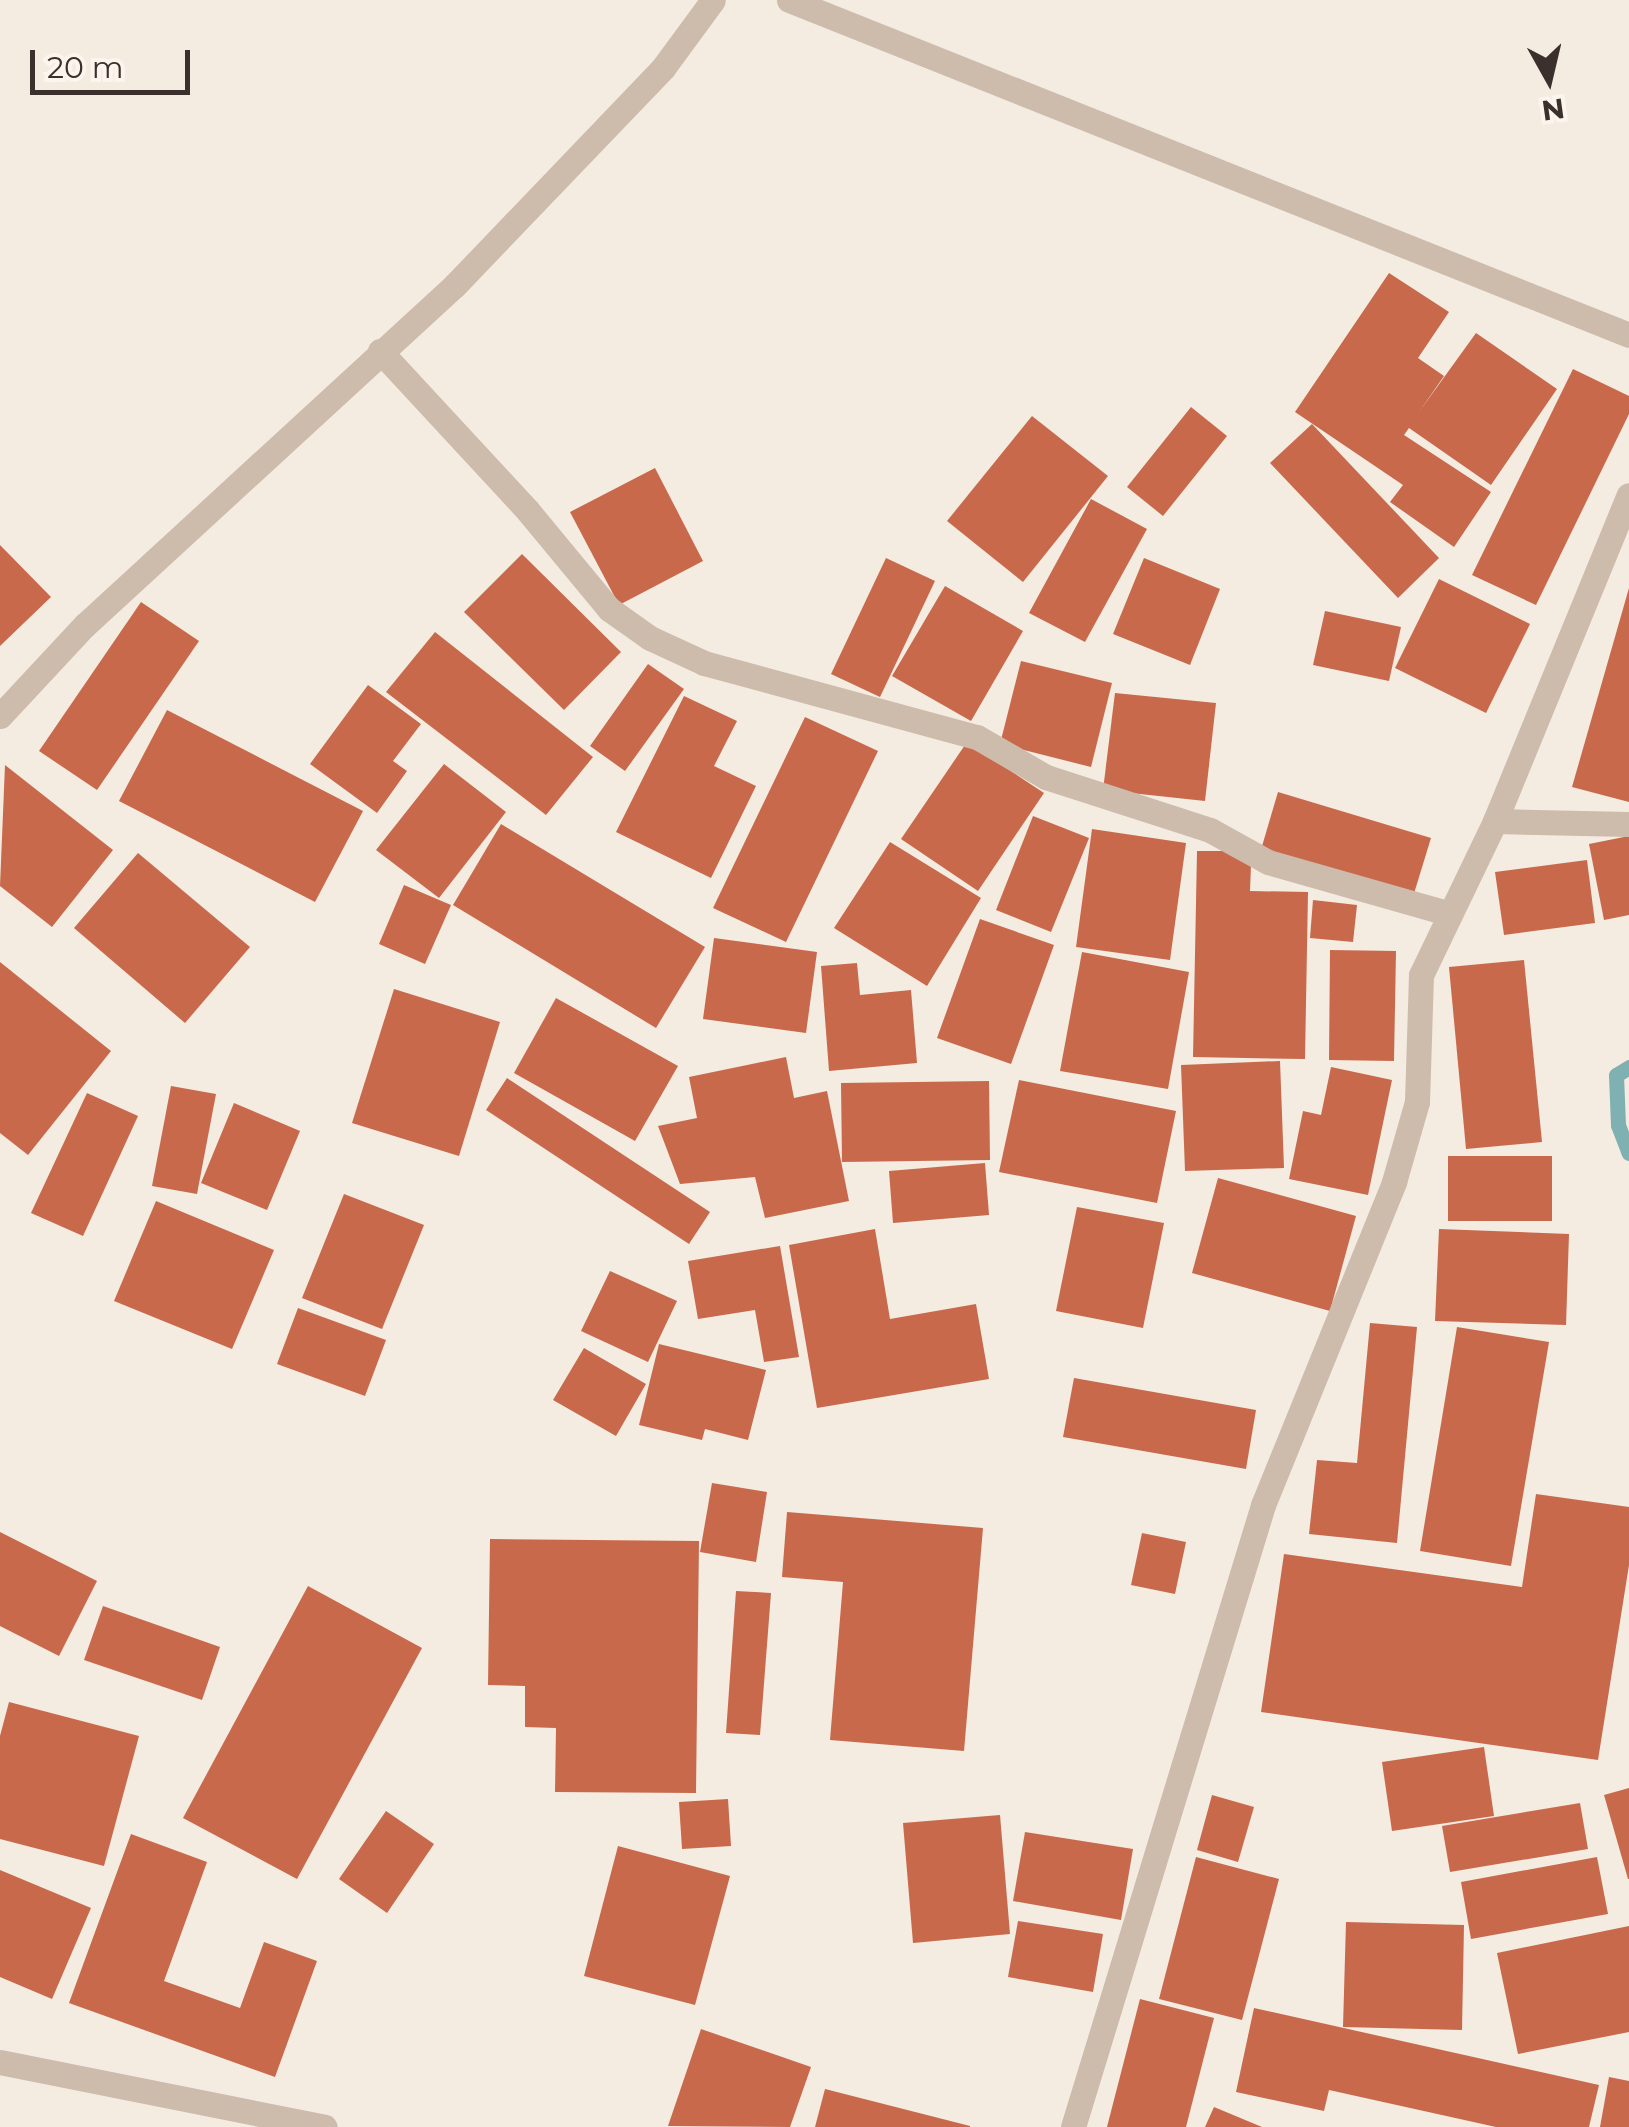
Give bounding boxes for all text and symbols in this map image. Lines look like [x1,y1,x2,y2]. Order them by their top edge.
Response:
scale bar [35,30,195,92]
north arrow [1499,30,1599,130]
text: 20 m [47,49,124,86]
text: N [1540,91,1567,128]

